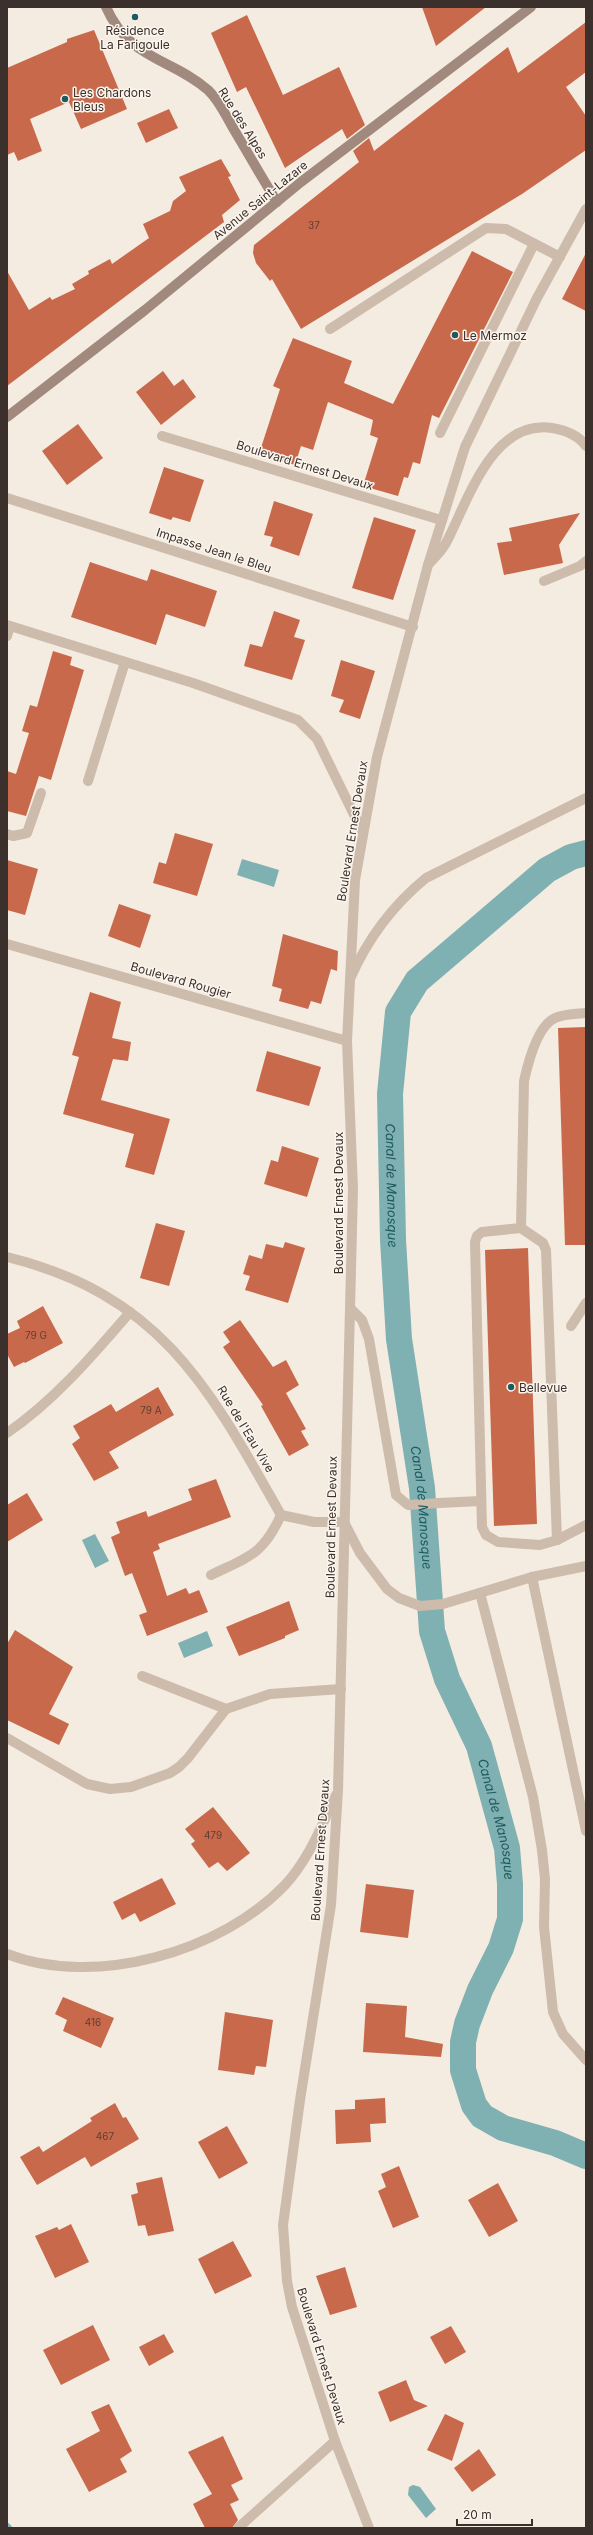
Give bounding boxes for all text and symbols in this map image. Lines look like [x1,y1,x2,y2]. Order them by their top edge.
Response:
marker: Résidence La Farigoule [130,12,140,22]
place label: Résidence La Farigoule [100,23,170,52]
place label: Les Chardons Bleus [73,85,151,114]
street label: Rue des Alpes [215,85,271,161]
marker: Les Chardons Bleus [60,94,70,104]
street label: Avenue Saint-Lazare [210,157,310,243]
house number: 37 [308,219,320,231]
place label: Le Mermoz [463,328,527,343]
marker: Le Mermoz [450,330,460,340]
street label: Boulevard Ernest Devaux [235,437,376,493]
street label: Impasse Jean le Bleu [154,524,274,576]
street label: Boulevard Ernest Devaux [333,759,371,902]
street label: Boulevard Rougier [129,958,233,1002]
water label: Canal de Manosque [383,1123,401,1248]
street label: Boulevard Ernest Devaux [331,1131,346,1274]
house number: 79 G [25,1329,47,1341]
place label: Bellevue [519,1380,567,1395]
marker: Bellevue [506,1382,516,1392]
street label: Rue de l'Eau Vive [214,1383,278,1475]
house number: 79 A [140,1404,162,1416]
water label: Canal de Manosque [408,1445,436,1570]
street label: Boulevard Ernest Devaux [322,1455,340,1598]
water label: Canal de Manosque [475,1757,518,1881]
street label: Boulevard Ernest Devaux [308,1778,332,1922]
house number: 479 [204,1829,222,1841]
house number: 416 [85,2016,101,2028]
house number: 467 [96,2130,114,2142]
street label: Boulevard Ernest Devaux [294,2286,350,2427]
scale bar [457,2501,532,2527]
text: 20 m [463,2507,492,2522]

